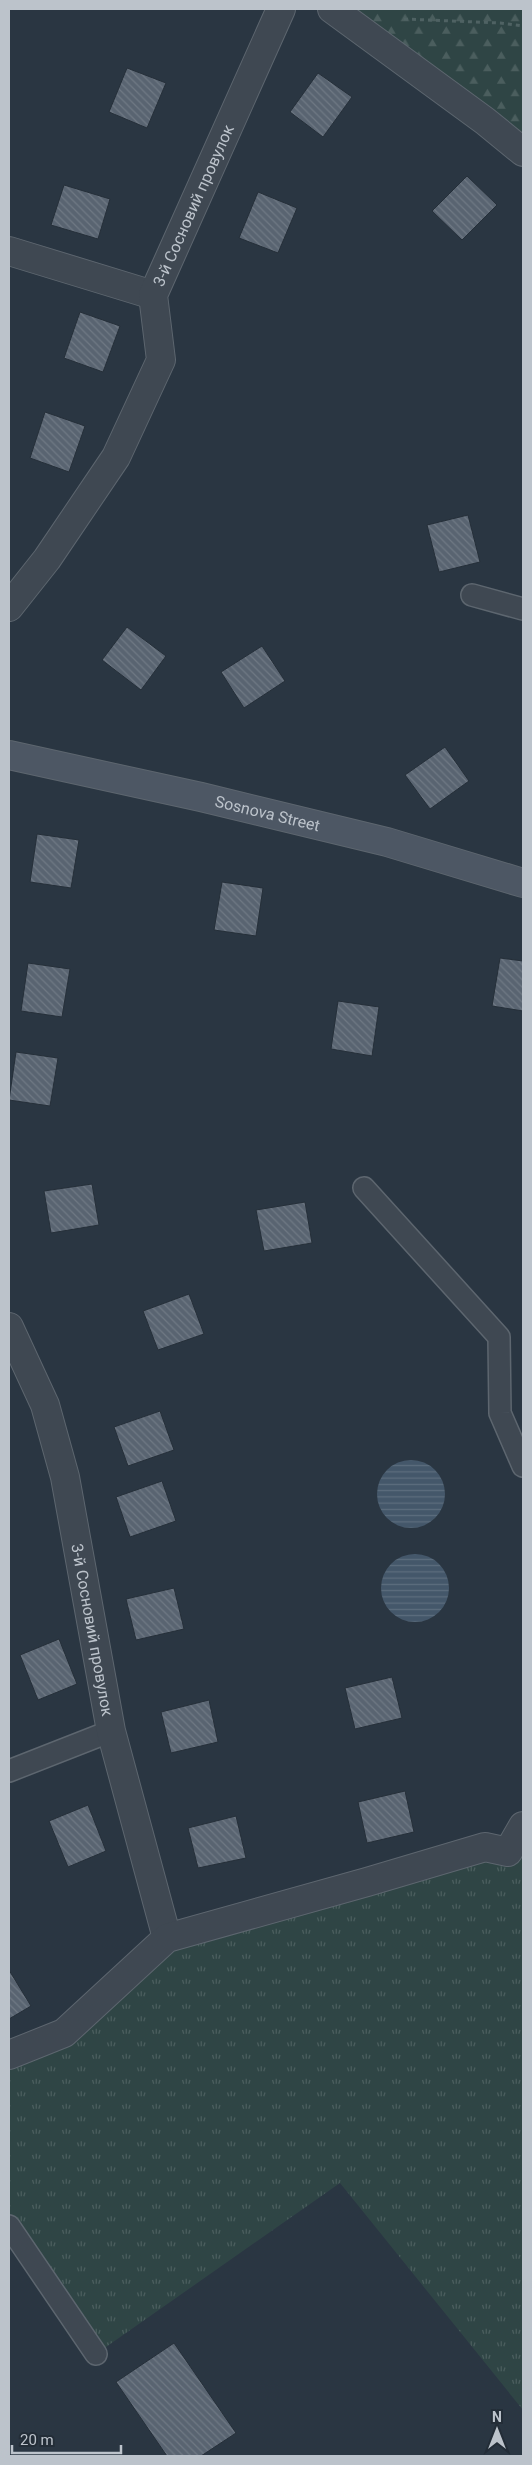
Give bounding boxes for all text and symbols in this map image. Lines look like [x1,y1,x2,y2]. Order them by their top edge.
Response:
street label: 3-й Сосновий провулок [149,121,238,289]
street label: Sosnova Street [213,792,322,835]
street label: 3-й Сосновий провулок [67,1542,117,1718]
north arrow [472,2405,522,2455]
text: N [492,2409,502,2425]
scale bar [12,2422,121,2454]
text: 20 m [20,2431,54,2449]

